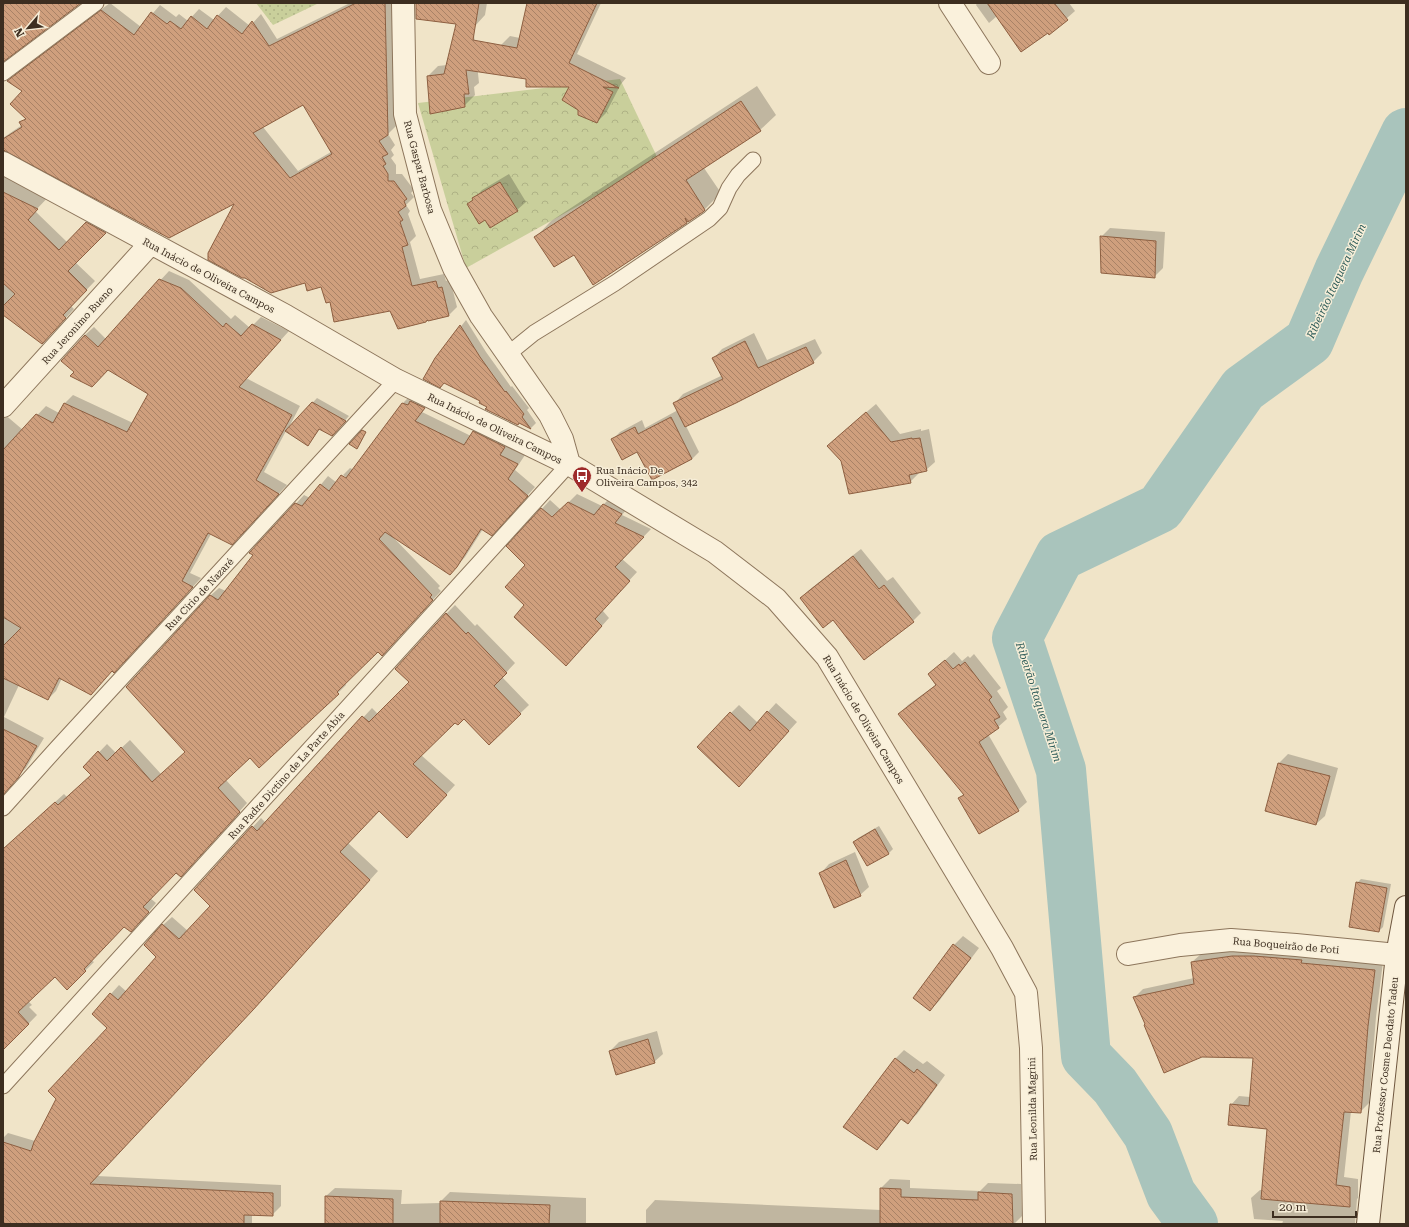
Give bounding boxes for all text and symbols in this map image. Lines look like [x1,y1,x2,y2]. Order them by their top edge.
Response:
north arrow [8,8,48,48]
text: N [12,25,27,39]
street label: Rua Gaspar Barbosa [402,119,437,216]
water label: Ribeirão Itaquera Mirim [1304,221,1369,342]
street label: Rua Inácio de Oliveira Campos [141,236,277,315]
street label: Rua Jeronimo Bueno [40,284,115,366]
street label: Rua Inácio de Oliveira Campos [426,391,564,466]
bus stop icon: Rua Inácio De Oliveira Campos, 342 [571,465,593,493]
place label: Rua Inácio De Oliveira Campos, 342 [596,465,698,488]
street label: Rua Cirio de Nazaré [163,556,236,633]
water label: Ribeirão Itaquera Mirim [1013,640,1064,764]
street label: Rua Inácio de Oliveira Campos [821,653,907,786]
street label: Rua Padre Dictino de La Parte Abia [226,709,347,841]
street label: Rua Boqueirão de Poti [1232,935,1340,956]
street label: Rua Professor Cosme Deodato Tadeu [1371,976,1400,1154]
street label: Rua Leonilda Magrini [1026,1057,1039,1161]
scale bar [1273,1193,1356,1219]
text: 20 m [1279,1200,1306,1214]

